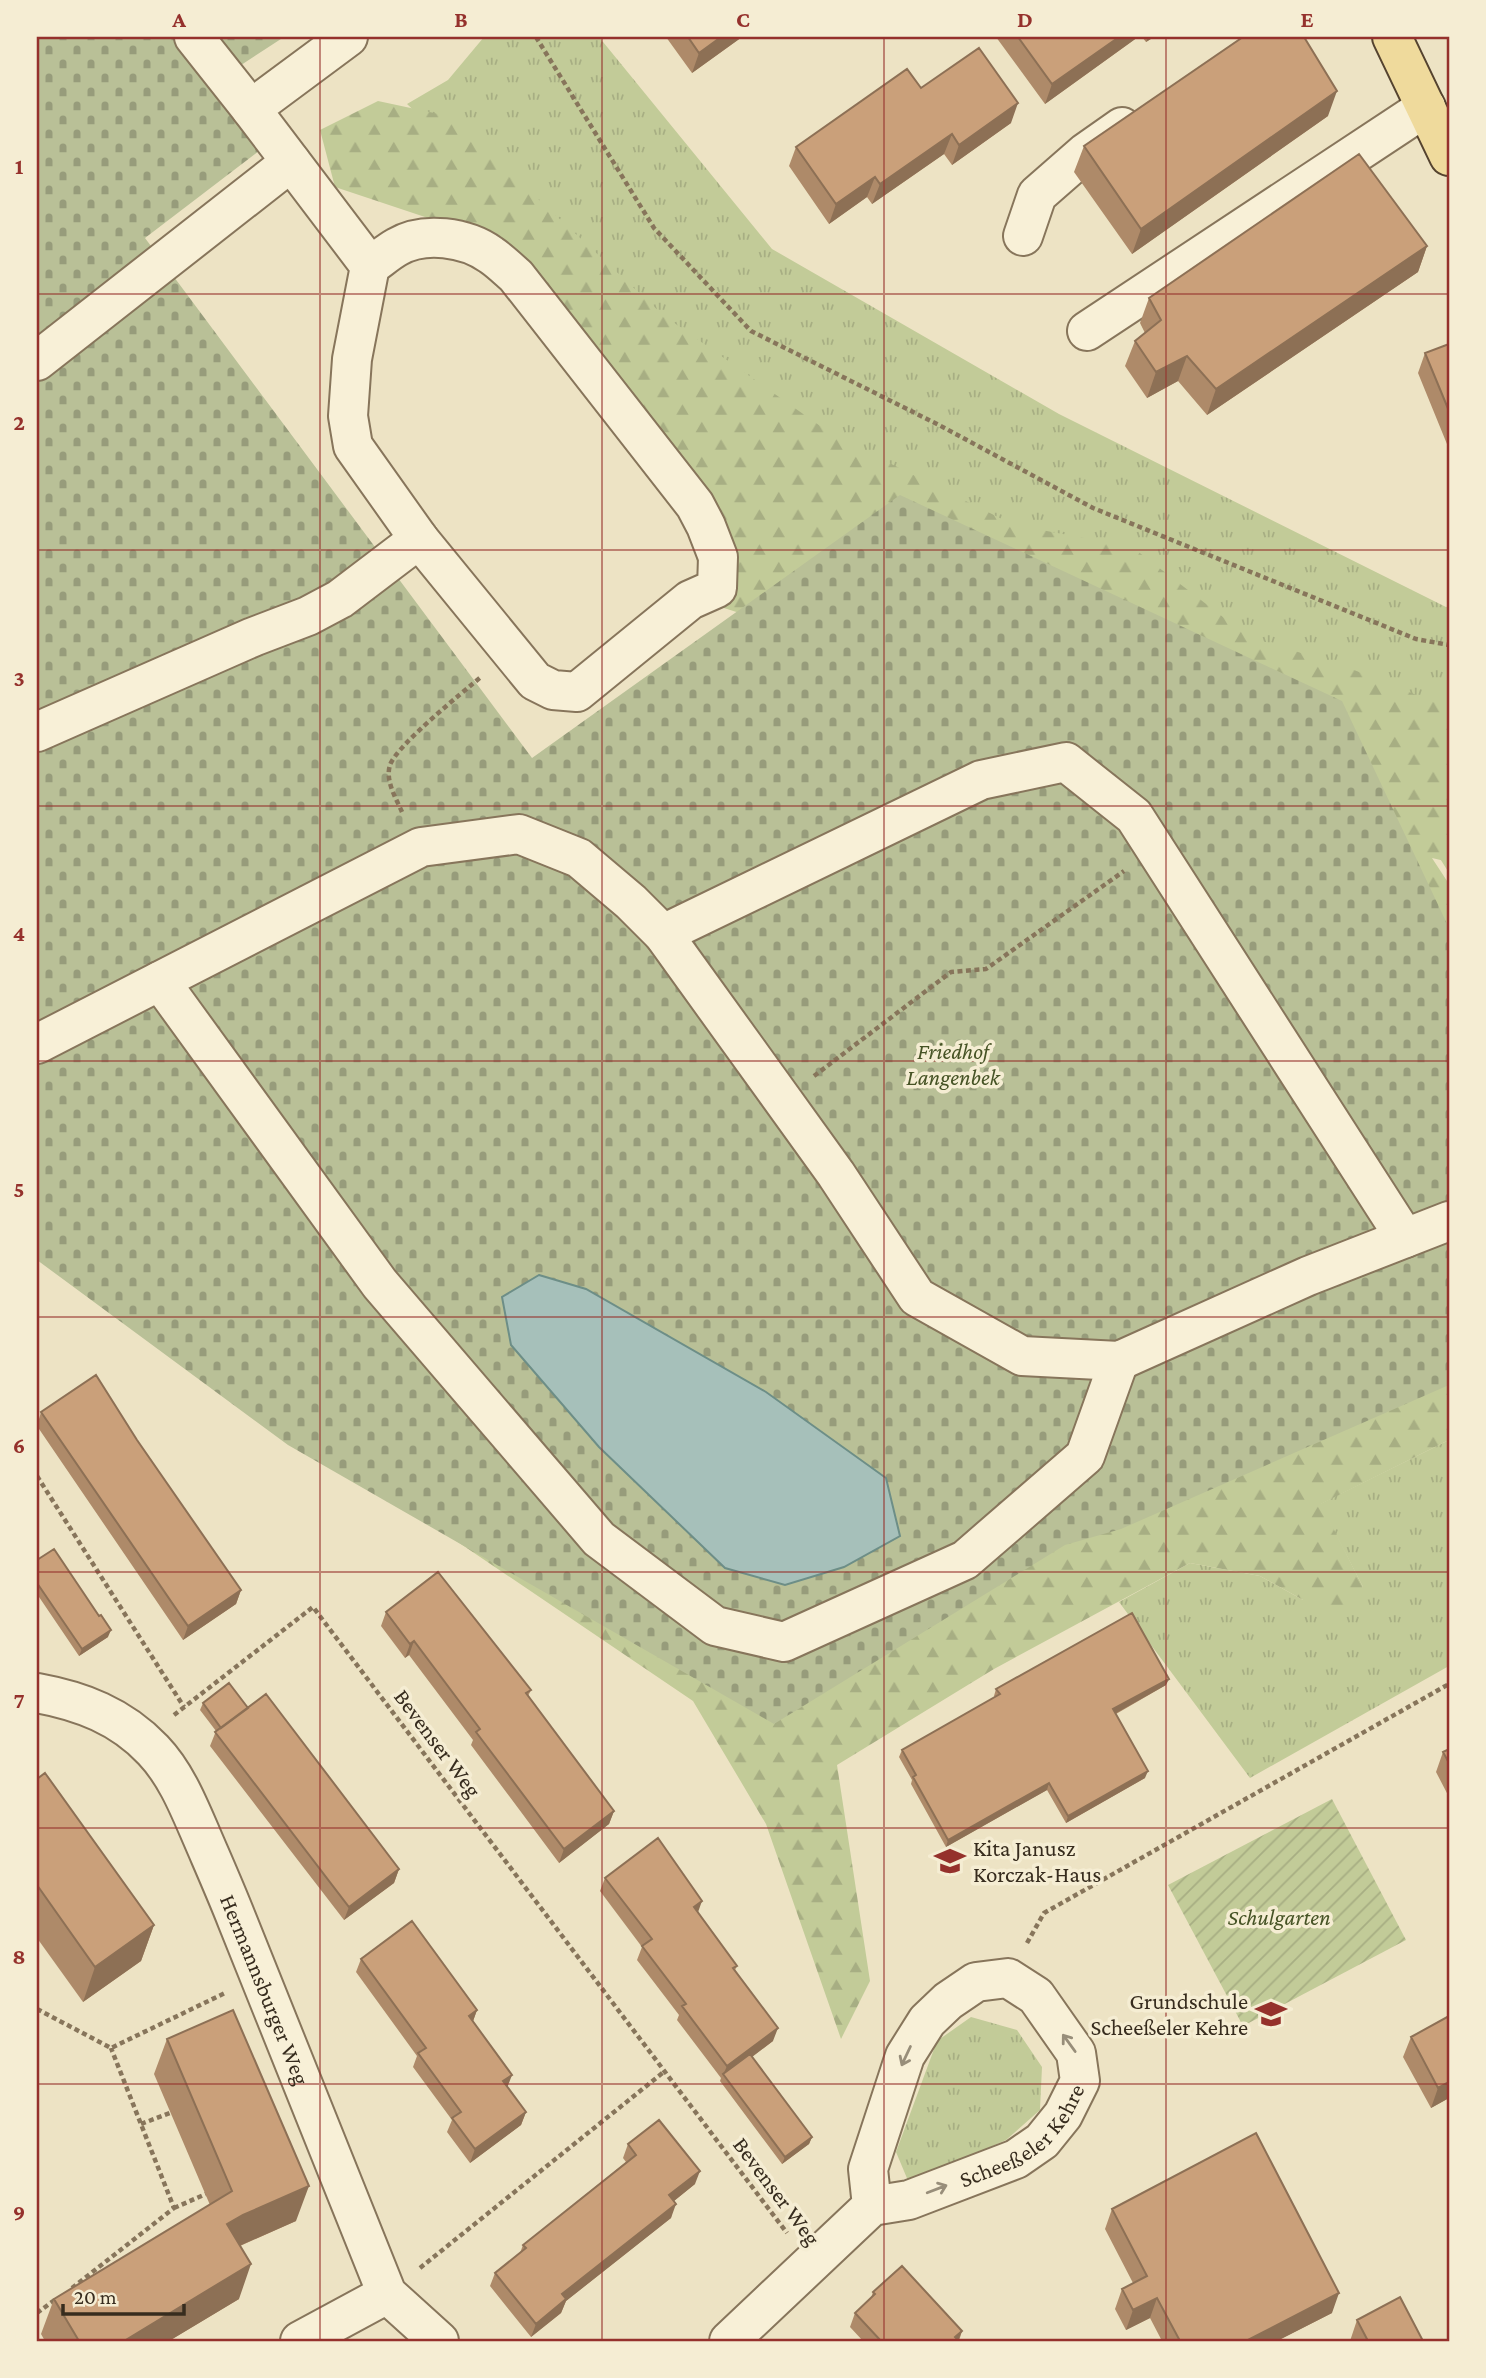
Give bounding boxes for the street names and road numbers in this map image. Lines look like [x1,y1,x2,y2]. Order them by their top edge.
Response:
street label: Bevenser Weg [389,1684,487,1802]
street label: Hermannsburger Weg [215,1890,315,2088]
street label: Scheeßeler Kehre [956,2080,1089,2192]
street label: Bevenser Weg [728,2132,826,2250]

